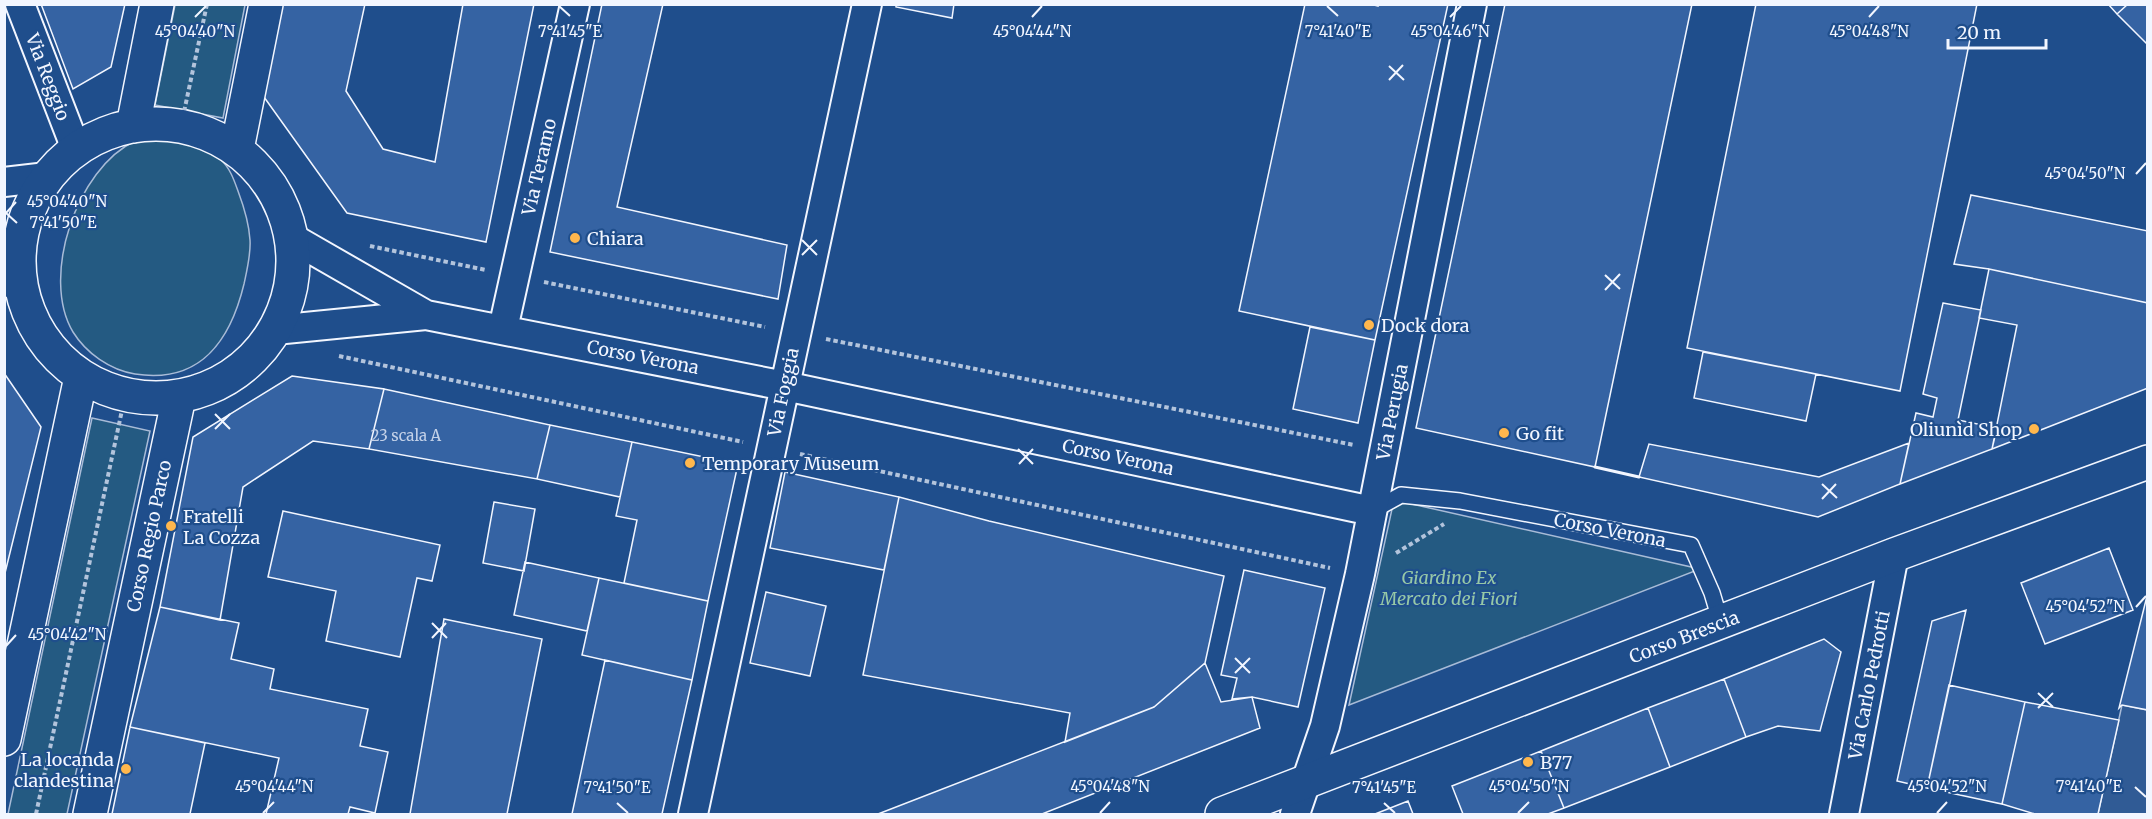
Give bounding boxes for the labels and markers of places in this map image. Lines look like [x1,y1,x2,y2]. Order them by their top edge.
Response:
place label: Chiara [587,227,644,250]
marker: Chiara [568,231,582,245]
place label: Dock dora [1381,314,1470,337]
marker: Dock dora [1362,318,1376,332]
place label: Oliunìd Shop [1910,418,2022,441]
place label: Go fit [1516,422,1564,445]
marker: Oliunìd Shop [2027,422,2041,436]
marker: Go fit [1497,426,1511,440]
place label: Temporary Museum [702,452,880,475]
marker: Temporary Museum [683,456,697,470]
place label: Fratelli La Cozza [183,505,261,549]
marker: Fratelli La Cozza [164,519,178,533]
place label: La locanda clandestina [14,748,114,792]
place label: B77 [1540,751,1572,774]
marker: B77 [1521,755,1535,769]
marker: La locanda clandestina [119,762,133,776]

